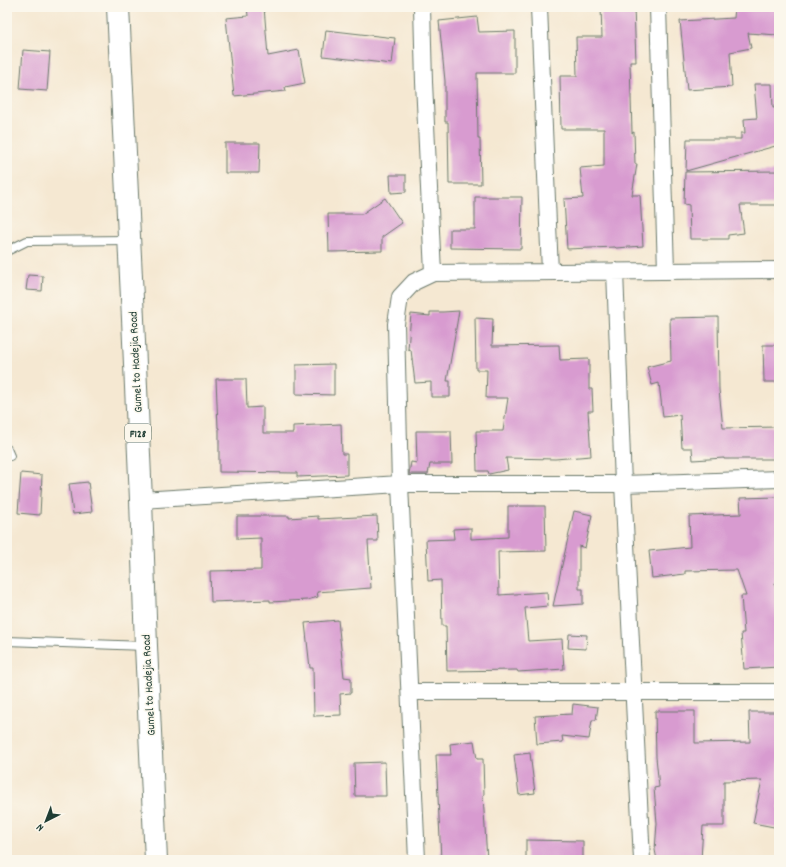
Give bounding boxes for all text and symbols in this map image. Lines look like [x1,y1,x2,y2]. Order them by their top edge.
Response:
street label: Gumel to Hadejia Road [125,311,148,413]
road number: F128 [125,424,151,442]
street label: Gumel to Hadejia Road [138,634,161,736]
north arrow [26,801,66,841]
text: N [33,819,48,835]

